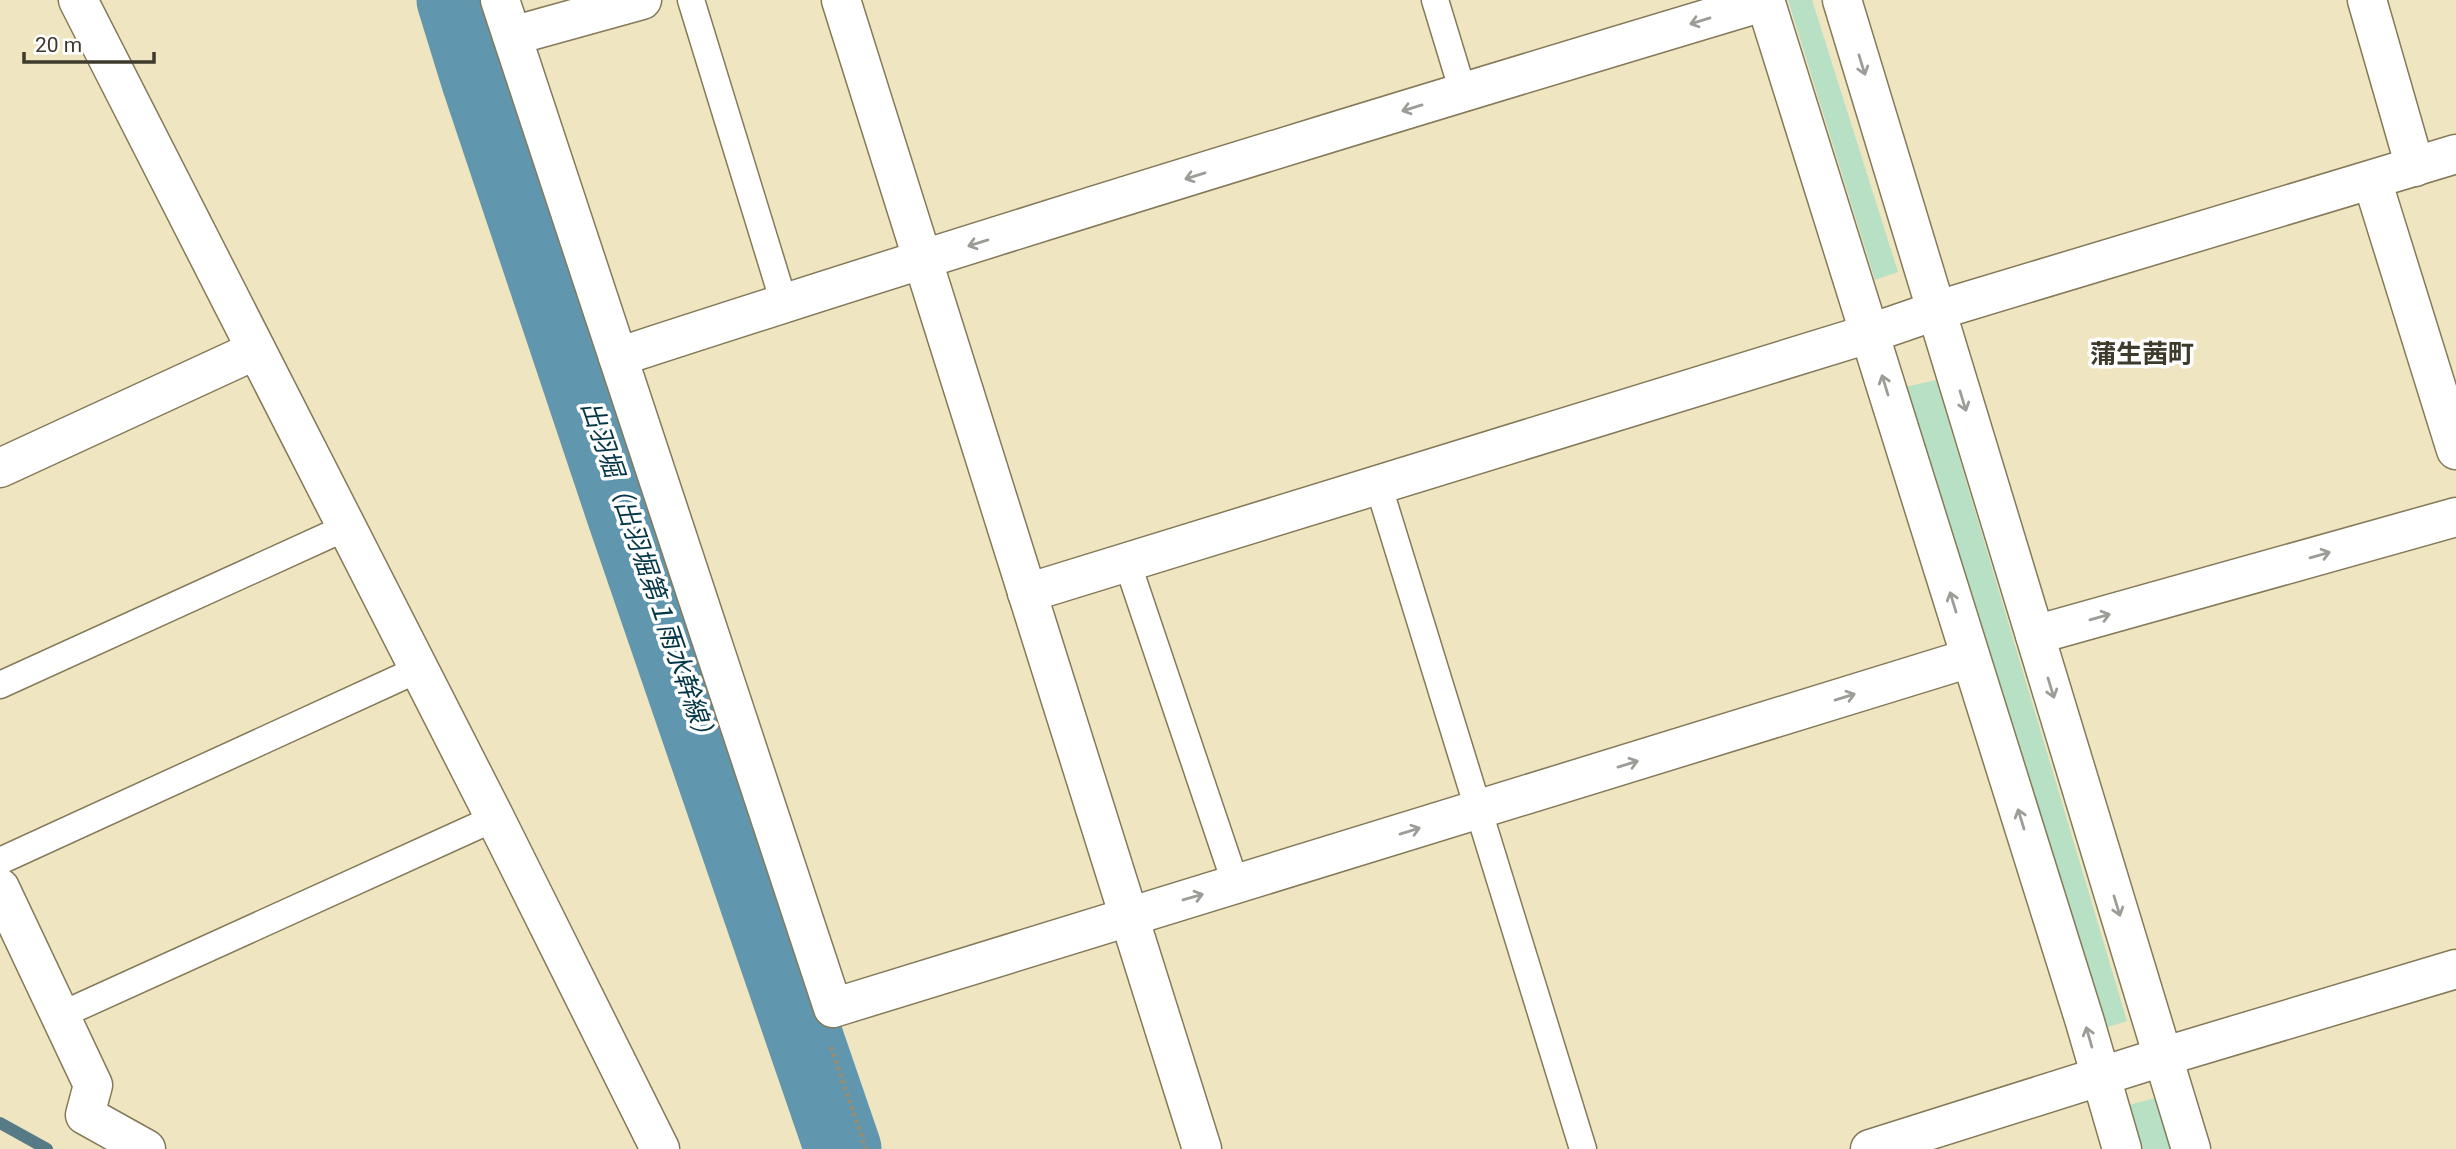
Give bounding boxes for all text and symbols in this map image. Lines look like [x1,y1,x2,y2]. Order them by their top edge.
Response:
one-way arrow [1689,15,1711,28]
scale bar [24,21,154,65]
text: 20 m [35,33,82,57]
one-way arrow [1856,54,1869,76]
one-way arrow [1401,102,1423,115]
one-way arrow [1184,170,1206,183]
one-way arrow [967,238,989,251]
district label: 蒲生茜町 [2090,339,2194,369]
one-way arrow [1877,375,1890,397]
one-way arrow [1957,389,1970,411]
water label: 出羽堀（出羽堀第１雨水幹線） [576,397,722,751]
one-way arrow [2308,548,2330,561]
one-way arrow [1945,592,1958,614]
one-way arrow [2089,609,2111,622]
one-way arrow [2045,677,2058,699]
one-way arrow [1834,689,1856,702]
one-way arrow [1616,756,1638,769]
one-way arrow [2014,809,2026,831]
one-way arrow [1399,823,1421,836]
one-way arrow [1181,890,1203,903]
one-way arrow [2111,895,2124,917]
one-way arrow [2081,1026,2094,1048]

